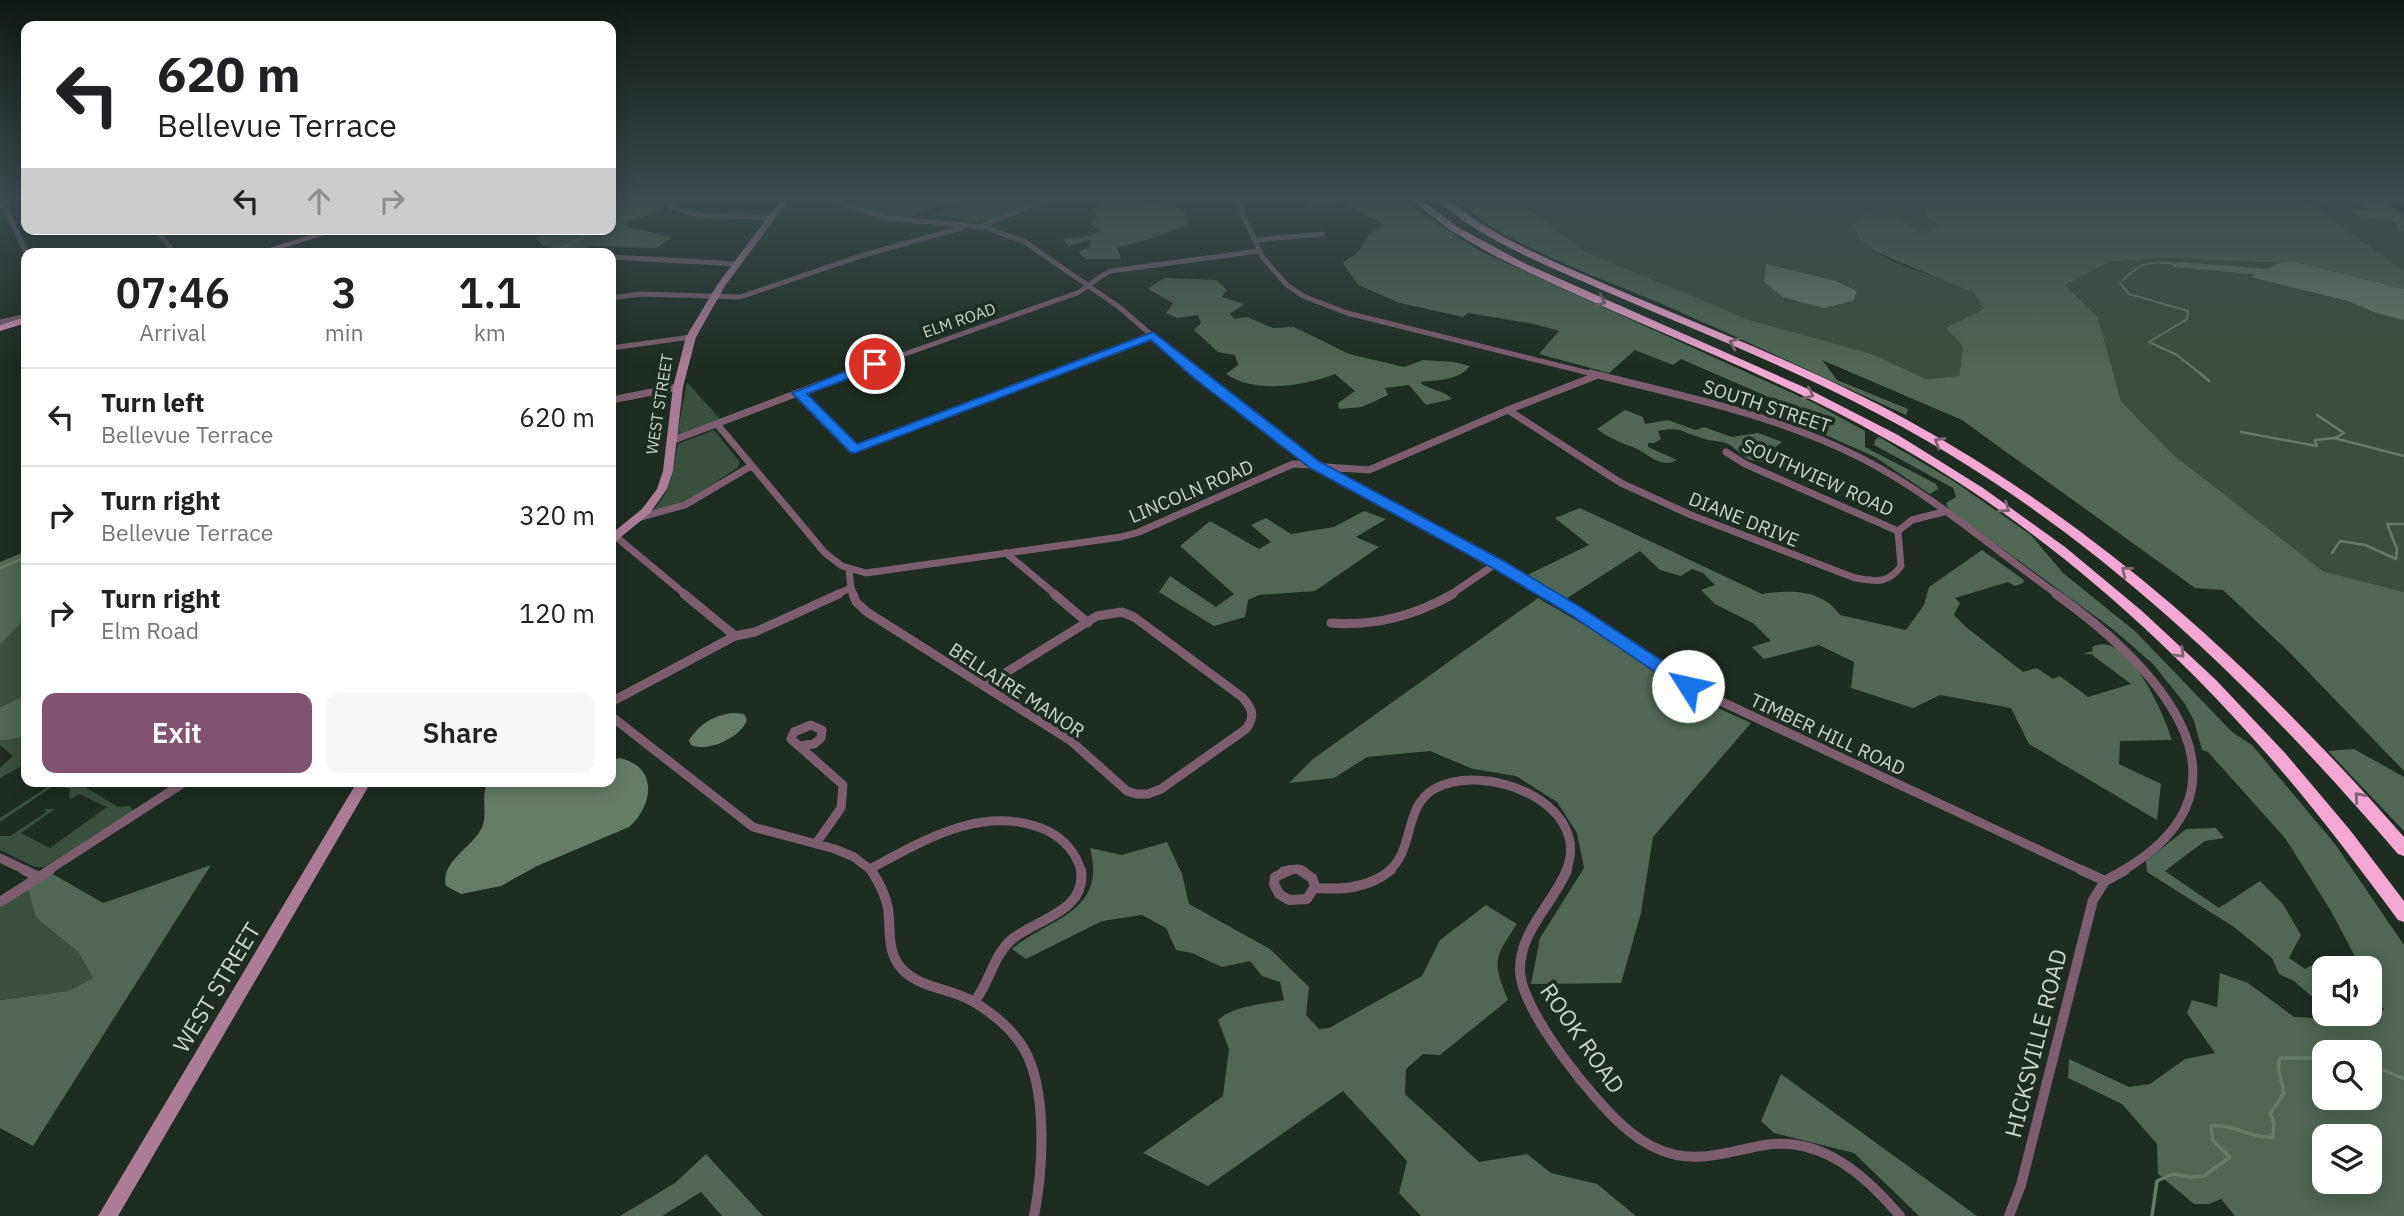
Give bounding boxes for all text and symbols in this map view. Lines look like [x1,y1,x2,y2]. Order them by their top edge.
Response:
text: 620 m [157,42,301,105]
icon: left [42,49,133,140]
text: Bellevue Terrace [157,104,397,146]
icon: left [227,182,265,220]
icon: ahead [300,182,338,220]
icon: right [373,182,411,220]
text: 07:46 [116,265,230,320]
text: 3 [331,265,357,320]
text: 1.1 [458,265,521,320]
one-way arrow [1594,293,1606,307]
street label: ELM ROAD [920,298,998,342]
text: Arrival [139,317,206,347]
text: min [325,317,364,347]
text: km [474,317,506,347]
pin [845,334,905,394]
one-way arrow [1729,337,1742,351]
icon: arrive [856,345,894,383]
street label: WEST STREET [641,352,677,456]
street label: SOUTH STREET [1700,374,1834,438]
text: Turn left [101,385,204,419]
one-way arrow [1802,386,1814,400]
icon: left [42,398,80,436]
text: 620 m [519,400,595,434]
text: Bellevue Terrace [101,419,273,449]
street label: SOUTHVIEW ROAD [1738,433,1898,521]
one-way arrow [1933,437,1946,450]
street label: LINCOLN ROAD [1125,454,1257,528]
text: Turn right [101,483,220,517]
street label: DIANE DRIVE [1685,486,1803,552]
icon: right [42,496,80,534]
text: 320 m [519,498,595,532]
one-way arrow [1997,500,2010,512]
text: Bellevue Terrace [101,517,273,547]
one-way arrow [2122,567,2135,579]
text: Turn right [101,581,220,615]
icon: right [42,594,80,632]
text: 120 m [519,596,595,630]
text: Elm Road [101,615,199,645]
street label: BELLAIRE MANOR [945,637,1089,743]
one-way arrow [2172,645,2185,658]
position arrow [1651,649,1725,723]
street label: TIMBER HILL ROAD [1747,688,1909,780]
button: Exit [42,693,312,773]
button: Share [326,693,595,773]
one-way arrow [2355,793,2368,806]
street label: WEST STREET [165,917,267,1057]
street label: HICKSVILLE ROAD [1997,946,2073,1140]
map controls [2312,956,2382,1194]
button: sound [2312,956,2382,1026]
street label: ROOK ROAD [1534,977,1632,1099]
button: search [2312,1040,2382,1110]
button: layers [2312,1124,2382,1194]

